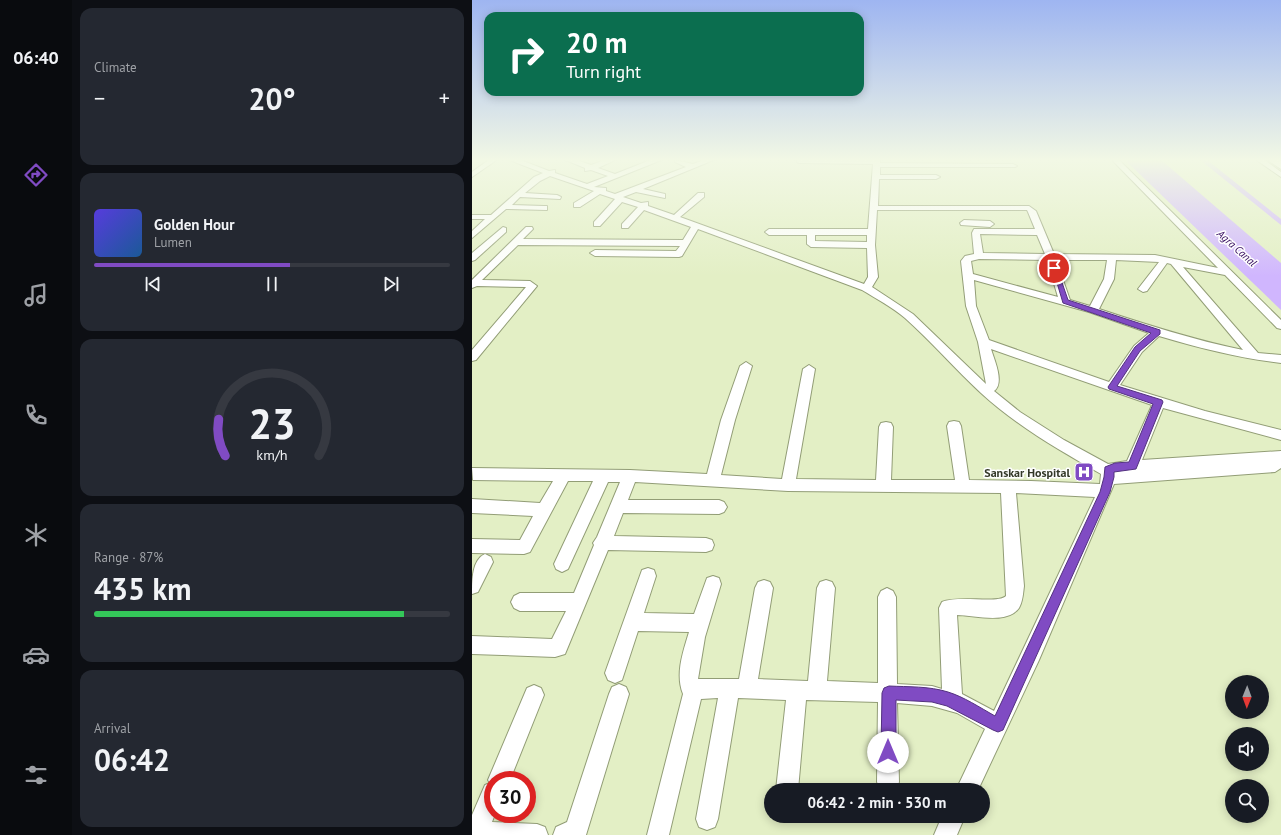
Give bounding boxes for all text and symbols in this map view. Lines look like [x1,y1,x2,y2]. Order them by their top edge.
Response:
text: 20 m [566,24,627,61]
icon: right [500,28,552,80]
text: 06:40 [13,46,59,69]
text: Climate [94,59,137,76]
text: Turn right [566,60,641,83]
text: 20° [248,79,296,118]
text: − [94,84,105,112]
text: + [439,84,450,112]
icon: directions [22,161,50,189]
text: Golden Hour [154,215,234,234]
water label: Agra Canal [1214,226,1260,269]
text: Lumen [154,234,192,251]
pin [1037,251,1071,285]
icon: arrive [1043,257,1065,279]
icon: previous [142,273,164,295]
icon: pause [261,273,283,295]
icon: next [380,273,402,295]
icon: music [22,281,50,309]
text: 23 [248,396,296,449]
icon: phone [22,401,50,429]
text: km/h [256,444,288,463]
hospital icon: Sanskar Hospital [1073,461,1095,483]
place label: Sanskar Hospital [984,465,1070,480]
icon: climate [22,521,50,549]
text: Range · 87% [94,549,163,566]
text: 435 km [94,569,192,608]
icon: car [22,641,50,669]
north arrow [1225,675,1269,719]
map controls [1225,675,1269,823]
text: Arrival [94,720,130,737]
button: sound [1225,727,1269,771]
position arrow [867,731,909,773]
text: 06:42 [94,740,170,779]
icon: filters [22,761,50,789]
speed limit sign: 30 [484,771,536,823]
button: search [1225,779,1269,823]
text: 06:42 · 2 min · 530 m [808,793,946,812]

